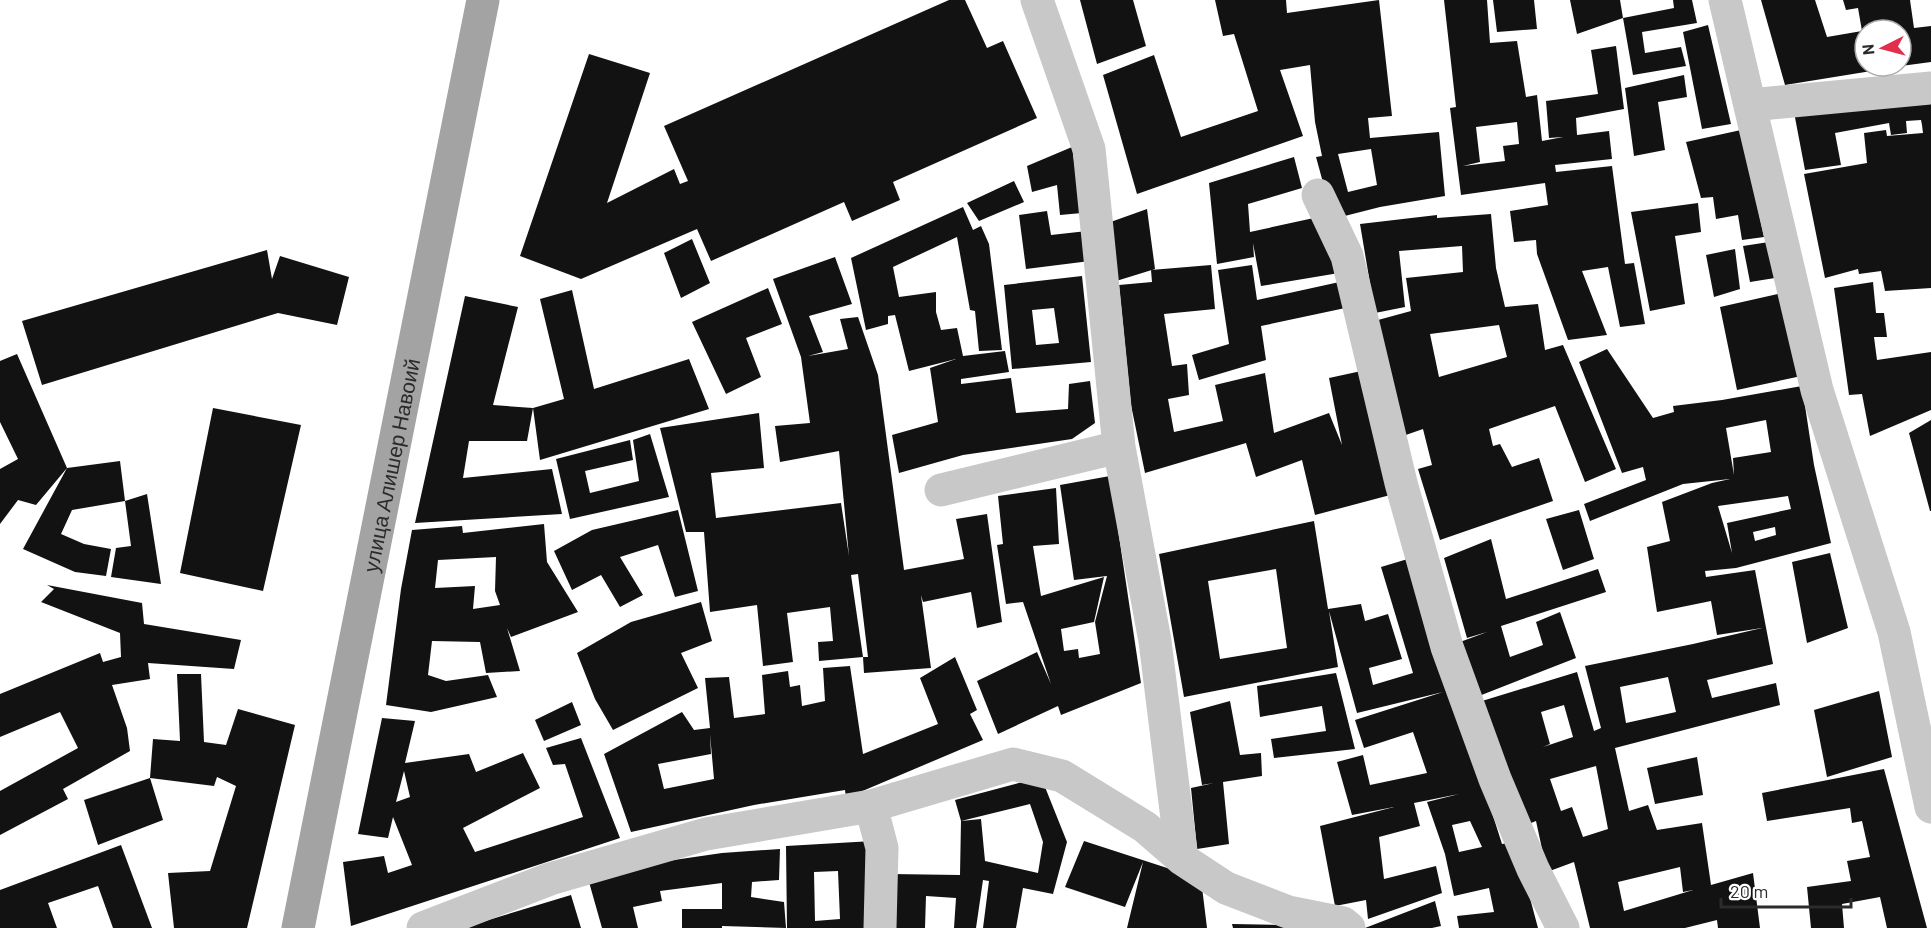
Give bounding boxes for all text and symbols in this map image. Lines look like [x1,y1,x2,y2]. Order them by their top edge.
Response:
north arrow [1853,18,1913,78]
text: N [1858,43,1878,56]
street label: улица Алишер Навоий [357,356,424,574]
scale bar [1721,871,1852,909]
text: 20 m [1730,880,1768,902]

